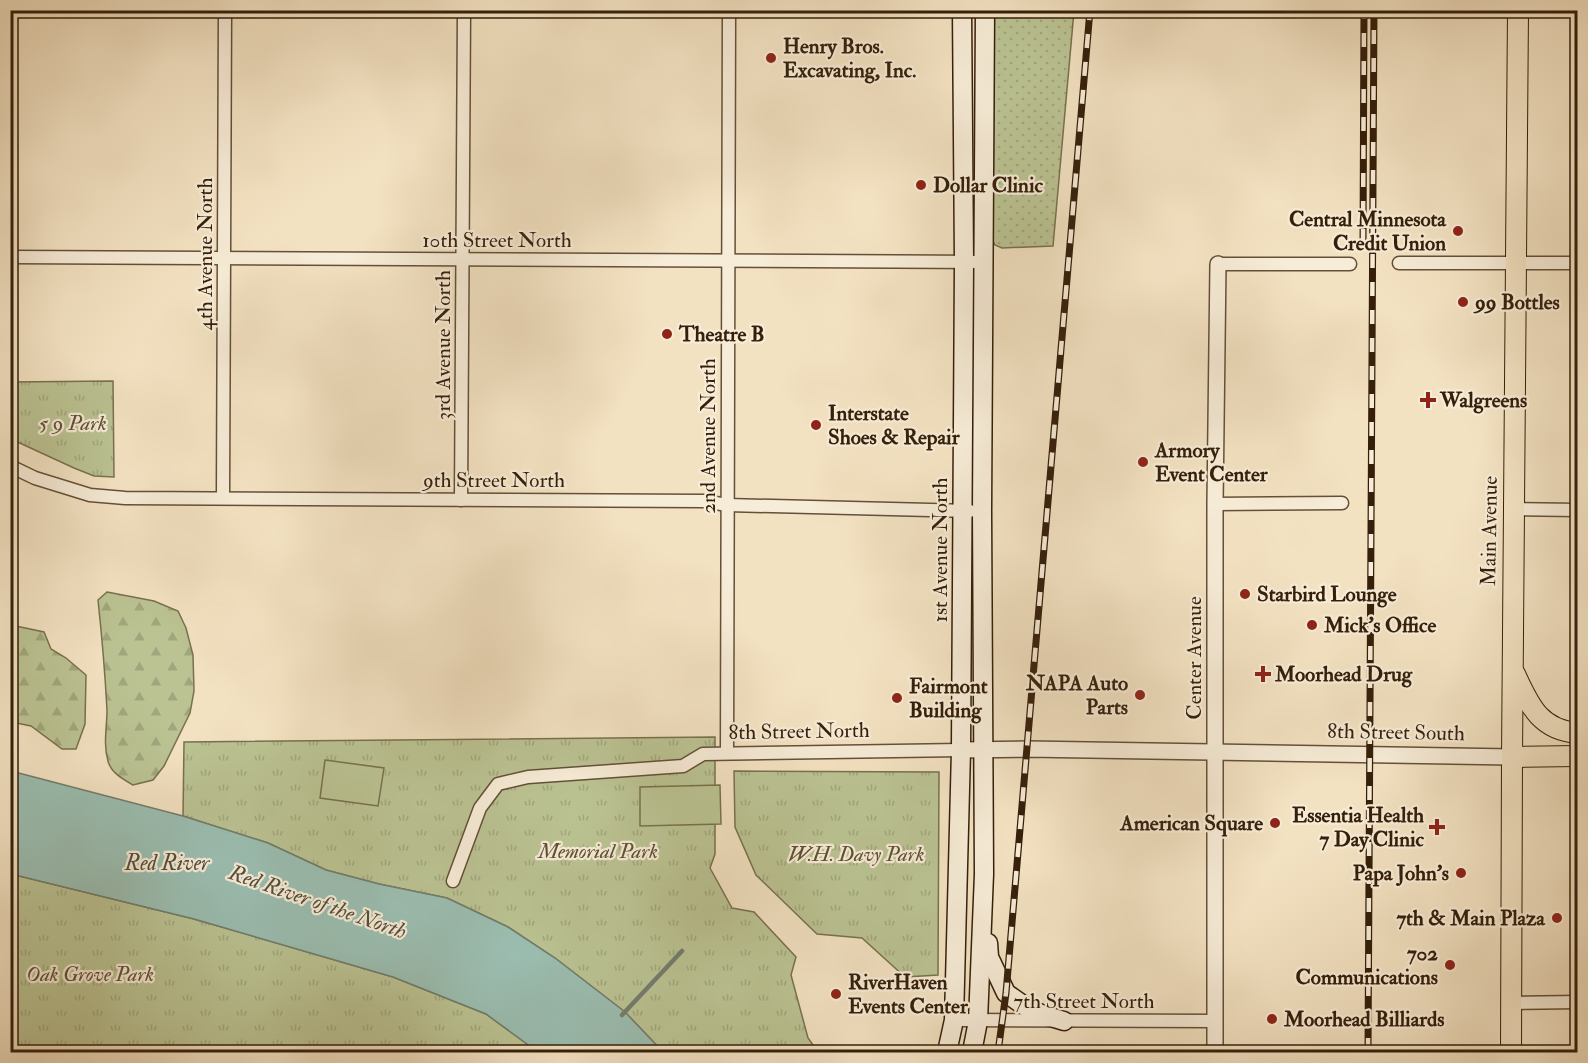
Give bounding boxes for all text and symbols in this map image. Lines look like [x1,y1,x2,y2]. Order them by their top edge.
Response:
place label: Henry Bros. Excavating, Inc. [783,33,916,84]
marker: Henry Bros. Excavating, Inc. [764,51,778,65]
place label: Dollar Clinic [933,172,1043,199]
street label: 4th Avenue North [192,178,219,330]
marker: Dollar Clinic [914,178,928,192]
place label: Central Minnesota Credit Union [1289,206,1447,257]
marker: Central Minnesota Credit Union [1451,224,1465,238]
street label: 10th Street North [422,227,572,254]
street label: 3rd Avenue North [430,270,457,420]
place label: 99 Bottles [1473,289,1560,316]
marker: 99 Bottles [1456,295,1470,309]
place label: Theatre B [678,321,765,348]
marker: Theatre B [660,327,674,341]
street label: 2nd Avenue North [695,358,722,514]
place label: Walgreens [1439,387,1527,414]
marker: Walgreens [1421,393,1435,407]
place label: Interstate Shoes & Repair [828,400,961,451]
park label: 5 9 Park [39,410,107,437]
marker: Interstate Shoes & Repair [809,418,823,432]
place label: Armory Event Center [1154,437,1269,488]
marker: Armory Event Center [1136,455,1150,469]
street label: 9th Street North [421,467,565,494]
street label: Main Avenue [1475,475,1504,586]
street label: 1st Avenue North [927,477,954,623]
place label: Starbird Lounge [1257,581,1397,608]
marker: Starbird Lounge [1238,587,1252,601]
street label: Center Avenue [1181,596,1208,720]
place label: Mick's Office [1323,612,1436,639]
marker: Mick's Office [1305,618,1319,632]
place label: Moorhead Drug [1274,661,1413,688]
marker: Moorhead Drug [1256,667,1270,681]
place label: NAPA Auto Parts [1025,670,1128,721]
place label: Fairmont Building [909,673,988,724]
marker: NAPA Auto Parts [1133,688,1147,702]
marker: Fairmont Building [890,691,904,705]
street label: 8th Street North [728,717,870,746]
street label: 8th Street South [1327,718,1465,747]
place label: Essentia Health 7 Day Clinic [1292,802,1425,853]
place label: American Square [1119,810,1263,837]
marker: American Square [1268,816,1282,830]
marker: Essentia Health 7 Day Clinic [1428,818,1446,836]
park label: Memorial Park [536,838,658,865]
park label: W.H. Davy Park [788,841,924,868]
water label: Red River [124,849,211,877]
water label: Red River of the North [224,858,410,946]
place label: Papa John's [1353,860,1449,887]
marker: Papa John's [1454,866,1468,880]
place label: 7th & Main Plaza [1396,905,1546,932]
marker: 7th & Main Plaza [1550,911,1564,925]
place label: 702 Communications [1295,940,1438,991]
marker: 702 Communications [1443,958,1457,972]
park label: Oak Grove Park [26,961,154,988]
place label: RiverHaven Events Center [848,969,969,1020]
marker: RiverHaven Events Center [829,987,843,1001]
street label: 7th Street North [1014,988,1154,1015]
place label: Moorhead Billiards [1283,1006,1445,1033]
marker: Moorhead Billiards [1265,1012,1279,1026]

